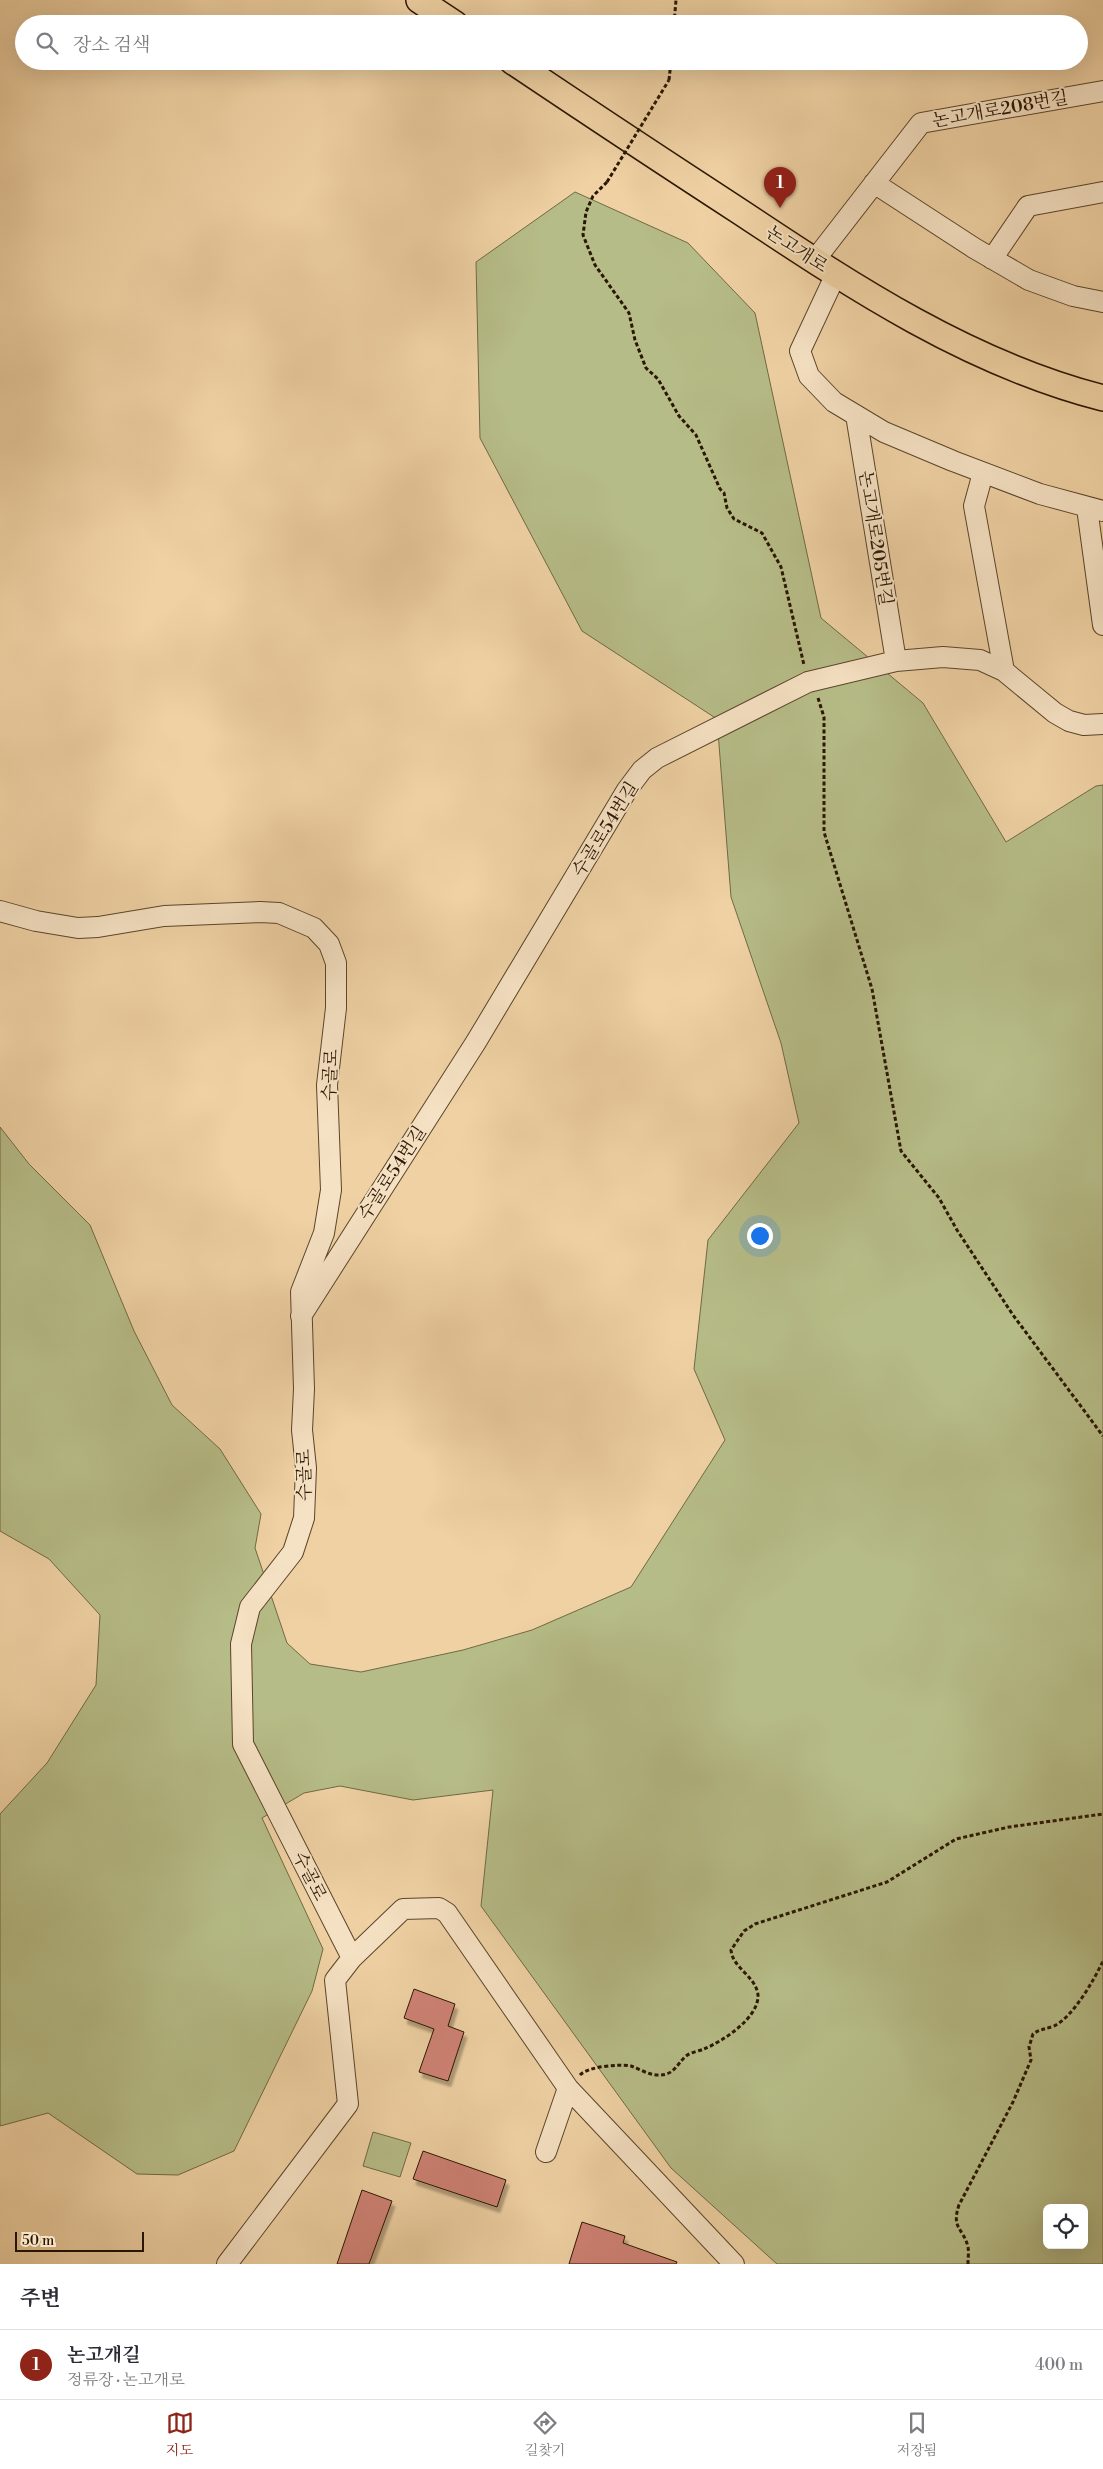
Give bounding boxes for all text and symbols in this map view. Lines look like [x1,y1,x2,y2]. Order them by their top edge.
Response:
search box [15,15,1088,70]
icon: search [33,29,61,57]
text: 장소 검색 [73,33,150,57]
street label: 논고개로208번길 [930,86,1070,133]
pin: 1 [764,167,796,208]
street label: 논고개로 [761,221,832,278]
street label: 논고개로205번길 [853,469,898,607]
street label: 수골로54번길 [567,777,644,881]
street label: 수골로 [318,1048,343,1102]
street label: 수골로54번길 [353,1122,431,1225]
your location [747,1223,773,1249]
street label: 수골로 [293,1449,316,1501]
street label: 수골로 [287,1848,332,1905]
map controls [1043,2204,1088,2249]
button: locate [1043,2204,1088,2249]
scale bar [15,2229,144,2252]
text: 50 m [22,2232,54,2250]
text: 주변 [20,2286,61,2312]
text: 논고개길 [67,2343,140,2367]
text: 1 [32,2355,40,2375]
text: 400 m [1035,2355,1083,2375]
text: 정류장 · 논고개로 [67,2370,184,2390]
tab: 지도 [166,2409,194,2460]
tab: 길찾기 [525,2409,566,2460]
tab: 저장됨 [897,2409,937,2460]

